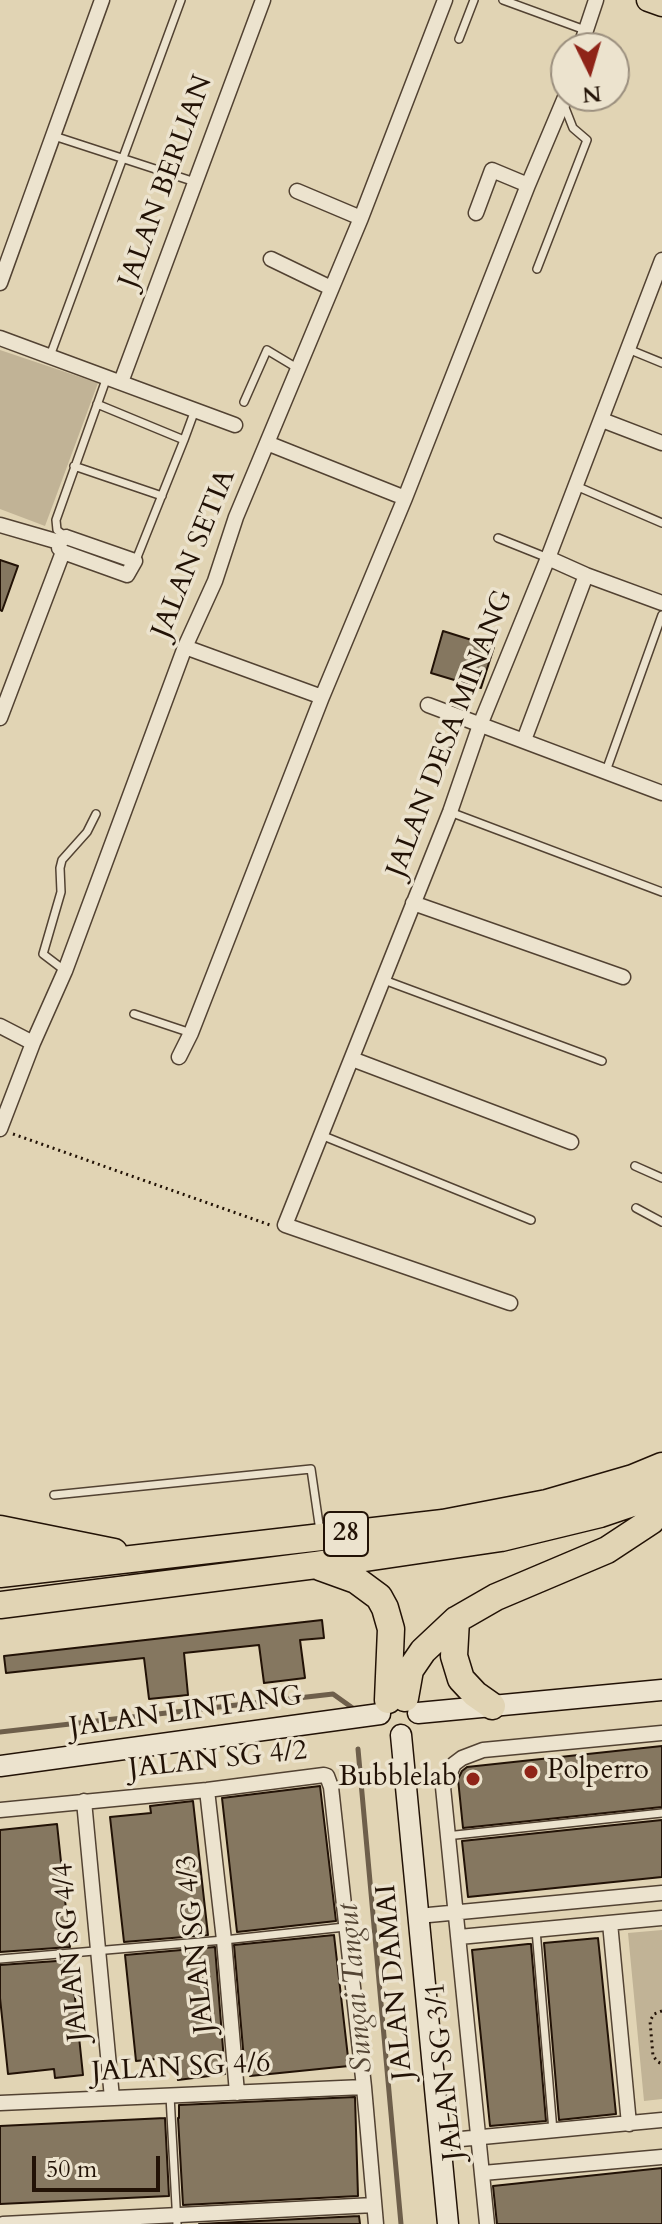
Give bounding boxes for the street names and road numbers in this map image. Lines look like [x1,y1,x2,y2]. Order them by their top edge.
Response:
street label: JALAN BERLIAN [113,71,221,293]
street label: JALAN SETIA [146,465,244,643]
street label: JALAN DESA MINANG [381,586,521,882]
road number: 28 [324,1512,368,1556]
street label: JALAN LINTANG [68,1680,304,1746]
street label: JALAN SG 4/2 [127,1735,309,1787]
street label: JALAN SG 4/3 [171,1853,223,2035]
street label: JALAN SG 4/4 [47,1861,97,2043]
street label: JALAN DAMAI [371,1883,421,2081]
street label: JALAN SG 3/1 [420,1980,472,2162]
street label: JALAN SG 4/6 [91,2048,271,2090]

